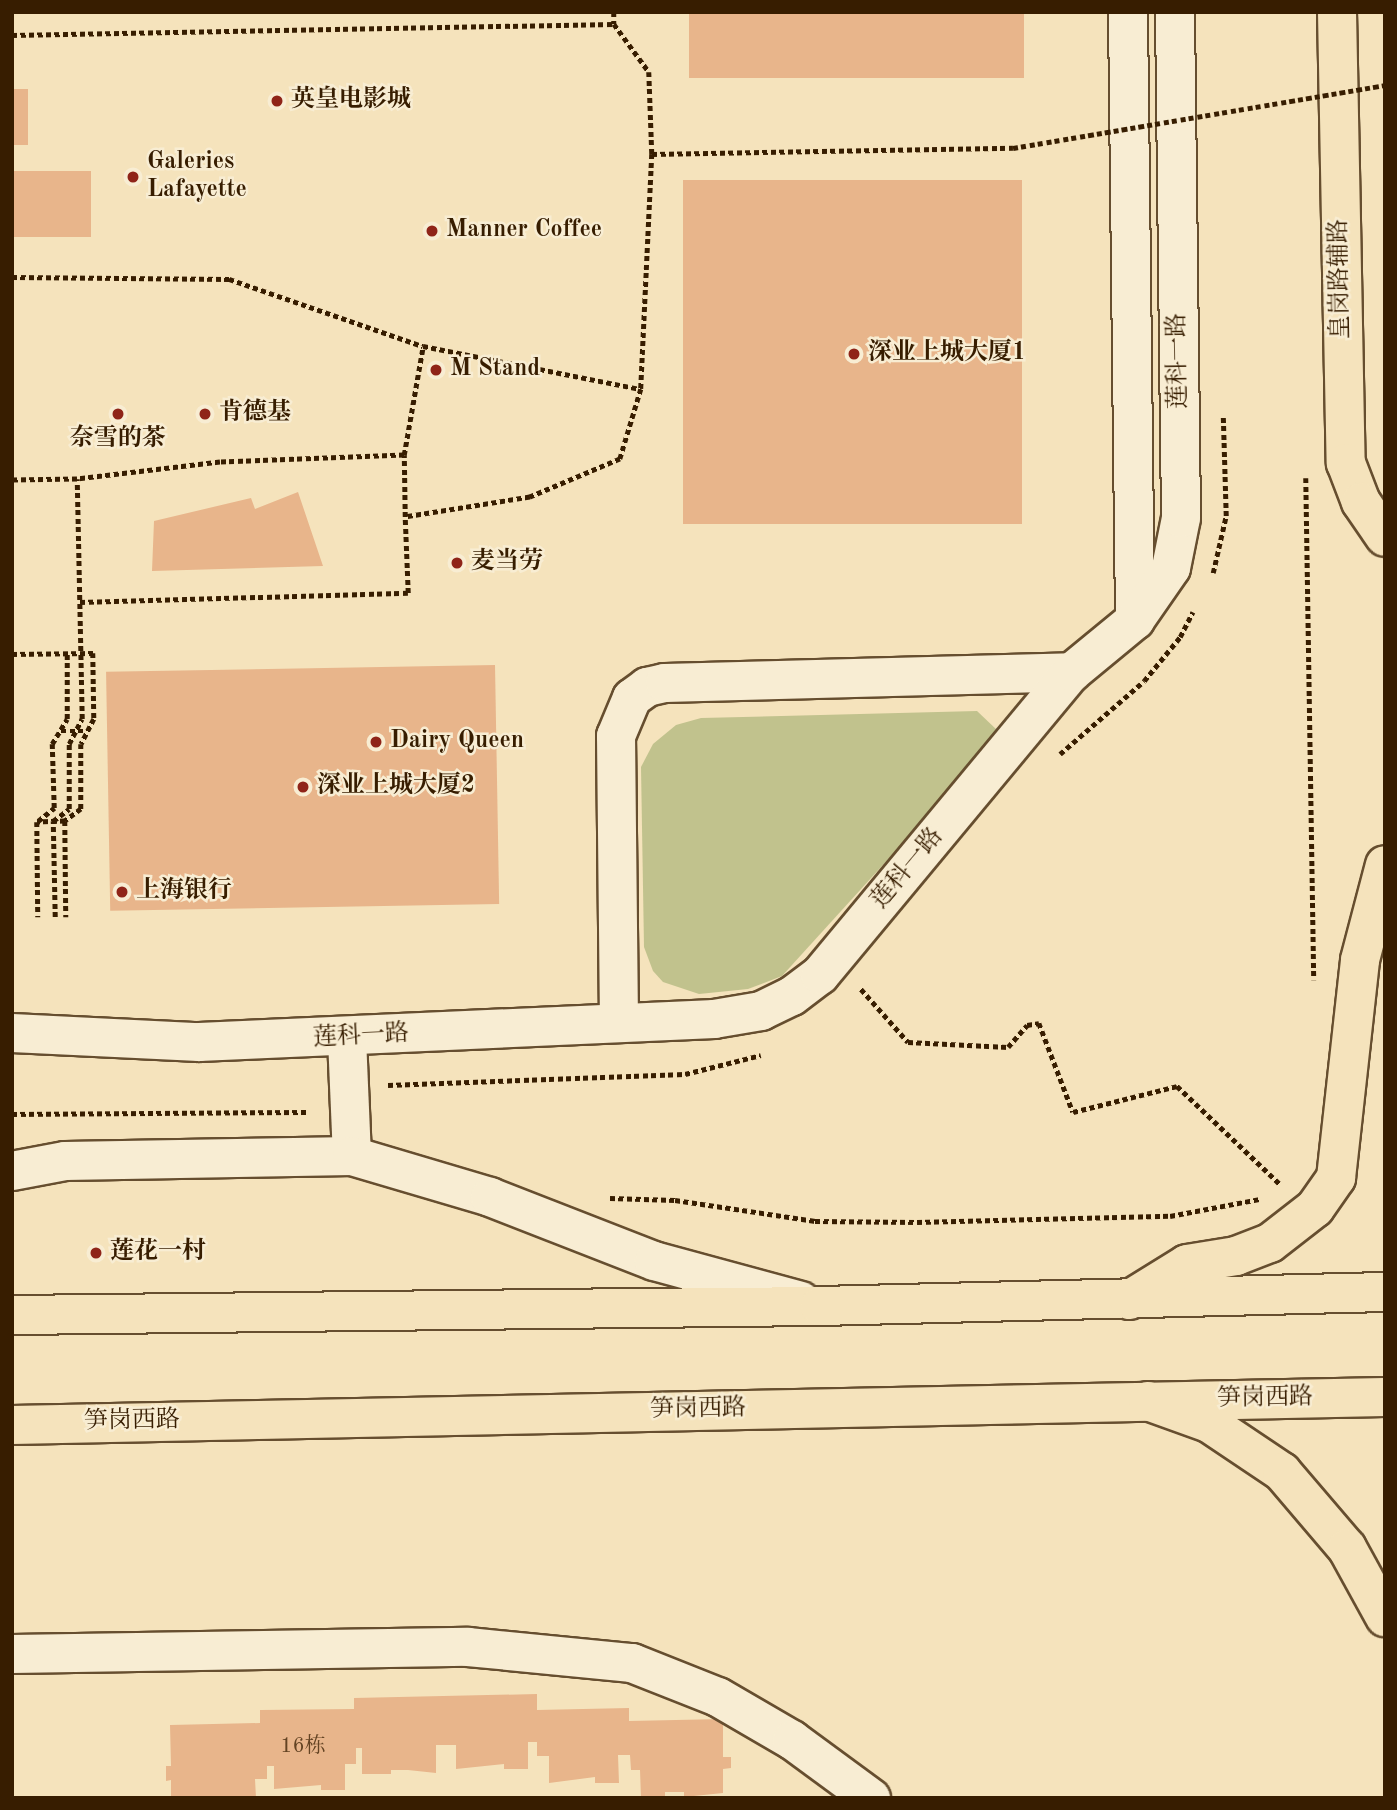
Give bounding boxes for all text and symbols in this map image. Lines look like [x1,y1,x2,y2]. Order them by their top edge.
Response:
place label: 英皇电影城 [291,87,411,115]
marker: 英皇电影城 [269,93,285,109]
place label: Galeries Lafayette [147,149,247,205]
marker: Galeries Lafayette [125,169,141,185]
place label: Manner Coffee [446,217,602,245]
street label: 皇岗路辅路 [1326,219,1356,339]
marker: Manner Coffee [424,223,440,239]
street label: 莲科一路 [1164,313,1194,409]
place label: 深业上城大厦1 [868,340,1026,368]
marker: 深业上城大厦1 [846,346,862,362]
place label: M Stand [450,356,540,384]
marker: M Stand [428,362,444,378]
place label: 肯德基 [219,400,291,428]
marker: 奈雪的茶 [110,406,126,422]
marker: 肯德基 [197,406,213,422]
place label: 奈雪的茶 [70,426,166,454]
place label: 麦当劳 [471,549,543,577]
marker: 麦当劳 [449,555,465,571]
place label: Dairy Queen [390,728,524,756]
marker: Dairy Queen [368,734,384,750]
place label: 深业上城大厦2 [317,773,475,801]
marker: 深业上城大厦2 [295,779,311,795]
street label: 莲科一路 [866,823,950,915]
place label: 上海银行 [136,878,232,906]
marker: 上海银行 [114,884,130,900]
street label: 莲科一路 [312,1020,410,1054]
place label: 莲花一村 [110,1239,206,1267]
marker: 莲花一村 [88,1245,104,1261]
street label: 笋岗西路 [1217,1384,1313,1414]
street label: 笋岗西路 [650,1395,746,1425]
street label: 笋岗西路 [84,1407,180,1437]
house number: 16栋 [280,1734,326,1760]

